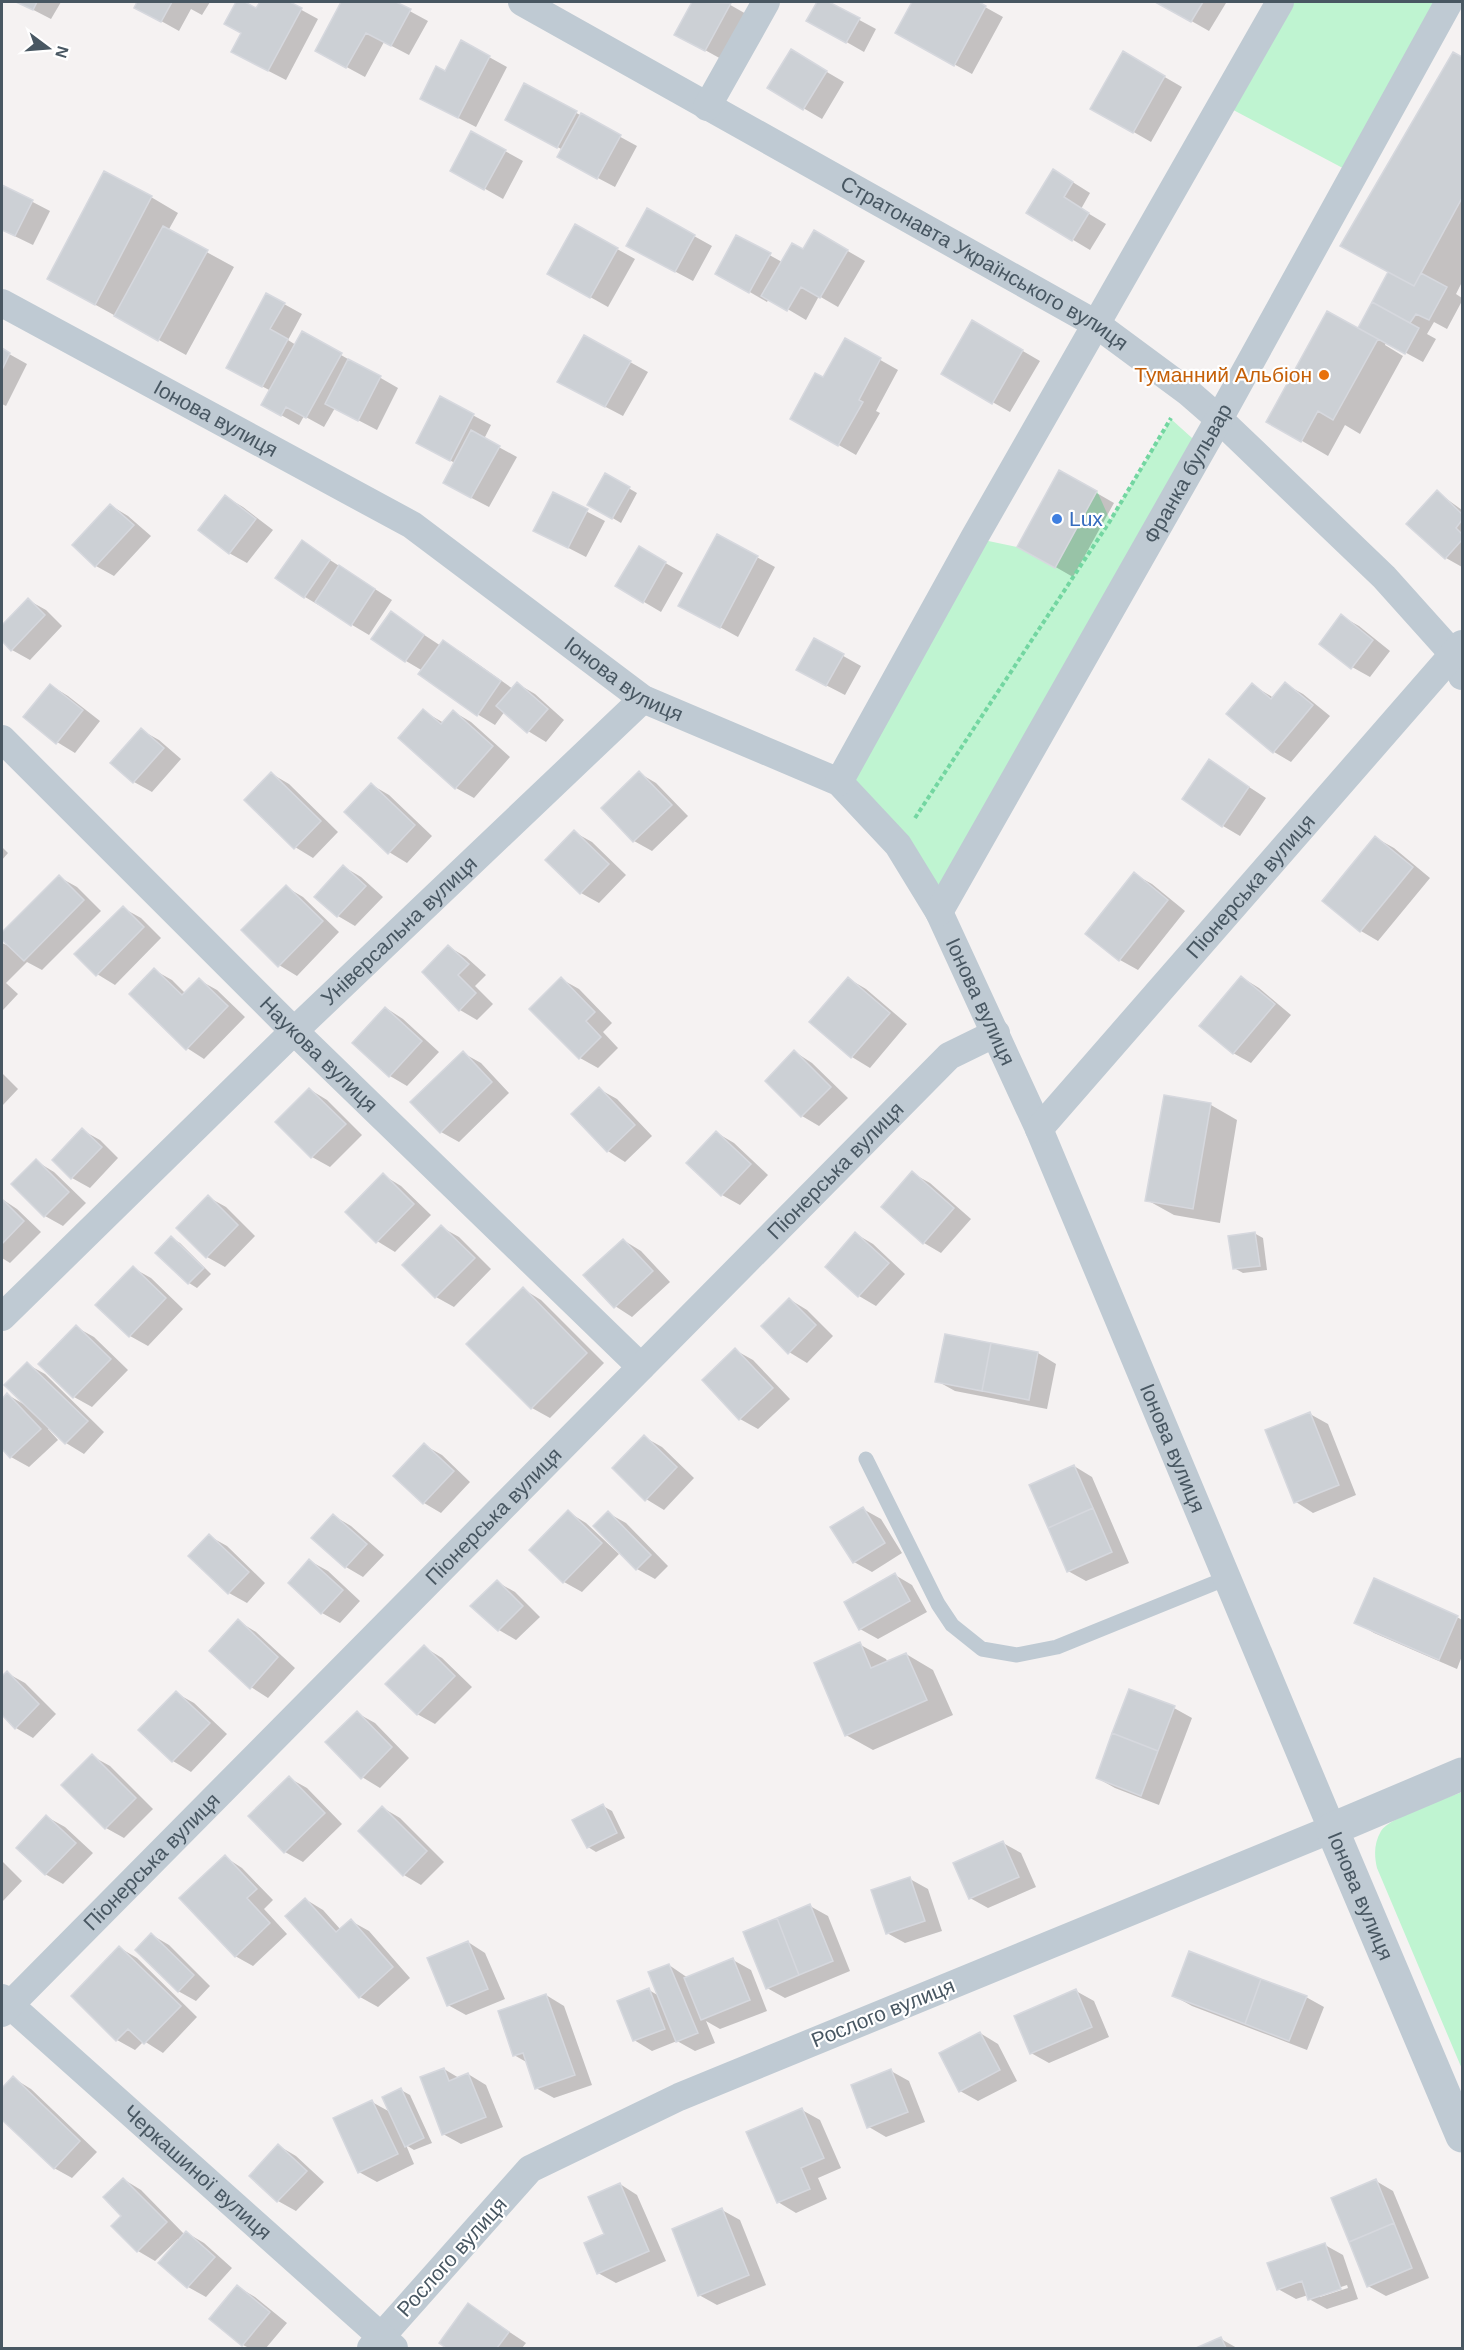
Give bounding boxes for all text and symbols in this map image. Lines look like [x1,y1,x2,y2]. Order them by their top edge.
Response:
north arrow [18,18,78,78]
text: N [52,44,72,60]
street label: Стратонавта Українського вулиця [837,171,1133,355]
place label: Туманний Альбіон [1134,363,1312,386]
marker: Туманний Альбіон [1317,368,1331,382]
street label: Іонова вулиця [150,375,282,461]
street label: Франка бульвар [1139,399,1236,548]
place label: Lux [1069,507,1103,530]
marker: Lux [1050,512,1064,526]
street label: Іонова вулиця [560,632,687,726]
street label: Піонерська вулиця [1181,809,1319,963]
street label: Універсальна вулиця [316,851,481,1010]
street label: Іонова вулиця [942,934,1020,1069]
street label: Наукова вулиця [256,992,382,1116]
street label: Піонерська вулиця [763,1097,908,1244]
street label: Іонова вулиця [1136,1380,1210,1516]
street label: Піонерська вулиця [421,1443,566,1589]
street label: Піонерська вулиця [79,1788,224,1934]
street label: Іонова вулиця [1323,1828,1398,1964]
street label: Рослого вулиця [808,1973,958,2052]
street label: Черкашиної вулиця [119,2100,276,2244]
street label: Рослого вулиця [392,2192,511,2321]

